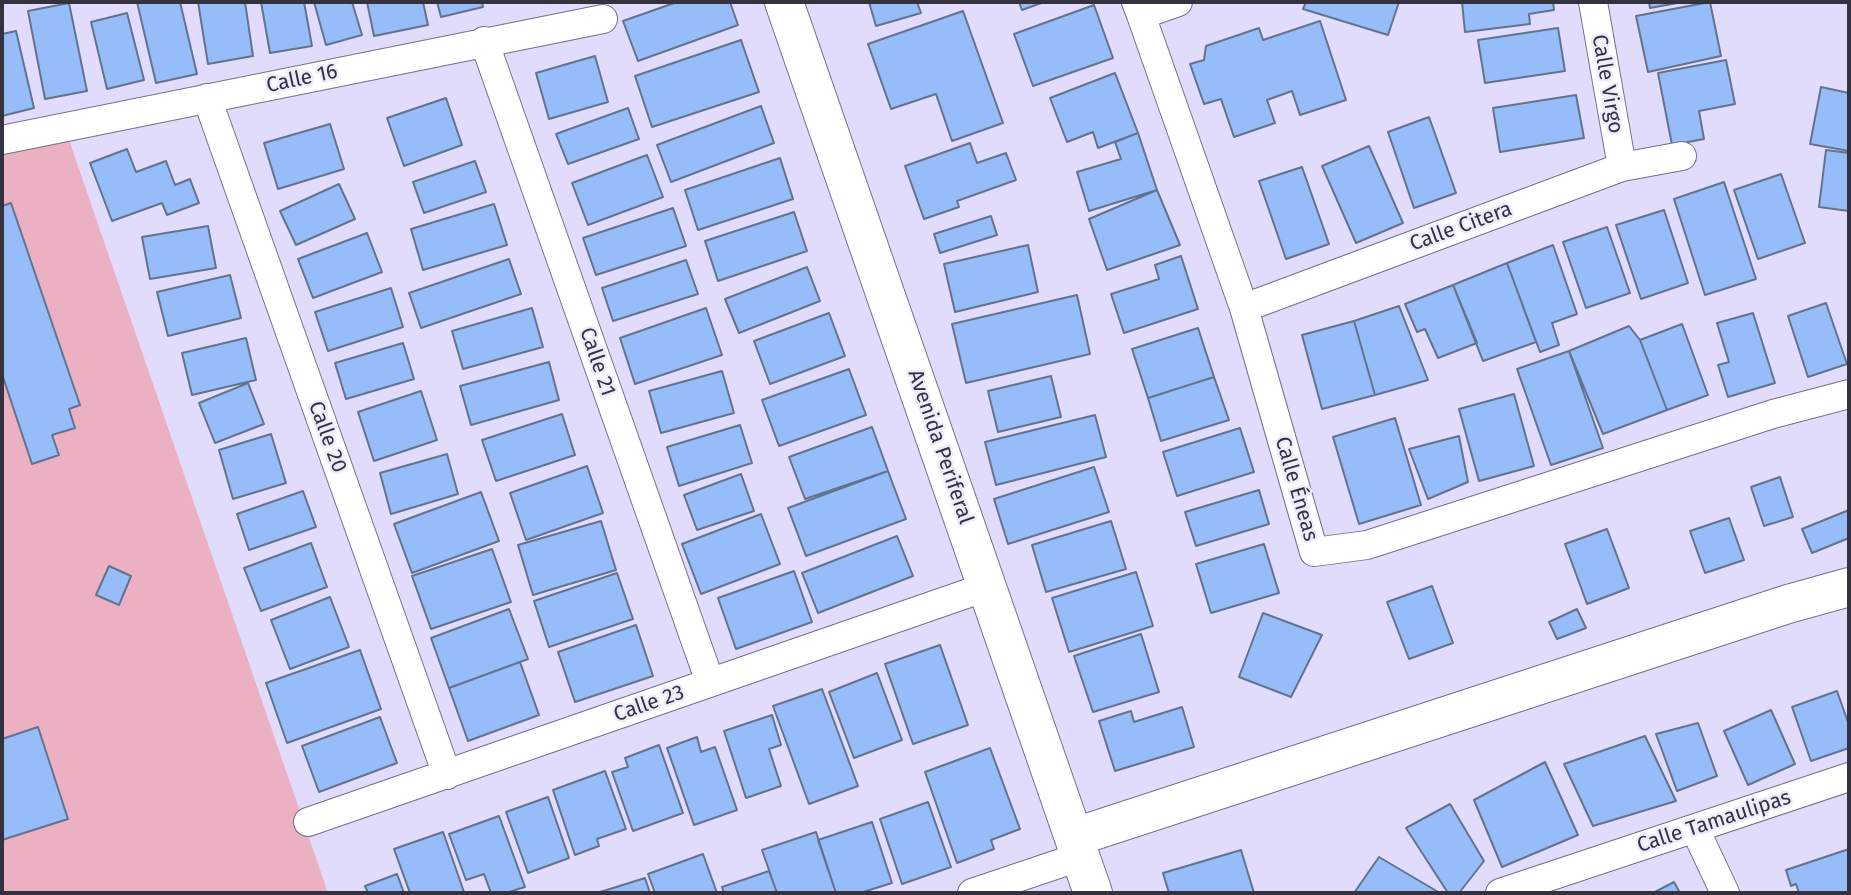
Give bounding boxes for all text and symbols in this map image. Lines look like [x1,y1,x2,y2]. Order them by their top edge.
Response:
street label: Calle Virgo [1586,32,1628,136]
street label: Calle 16 [264,59,340,99]
street label: Calle Citera [1406,197,1516,257]
street label: Calle 21 [574,324,620,400]
street label: Avenida Periferal [902,367,978,527]
street label: Calle 20 [302,398,352,476]
street label: Calle Éneas [1269,434,1323,544]
street label: Calle 23 [611,680,687,728]
street label: Calle Tamaulipas [1634,785,1794,859]

